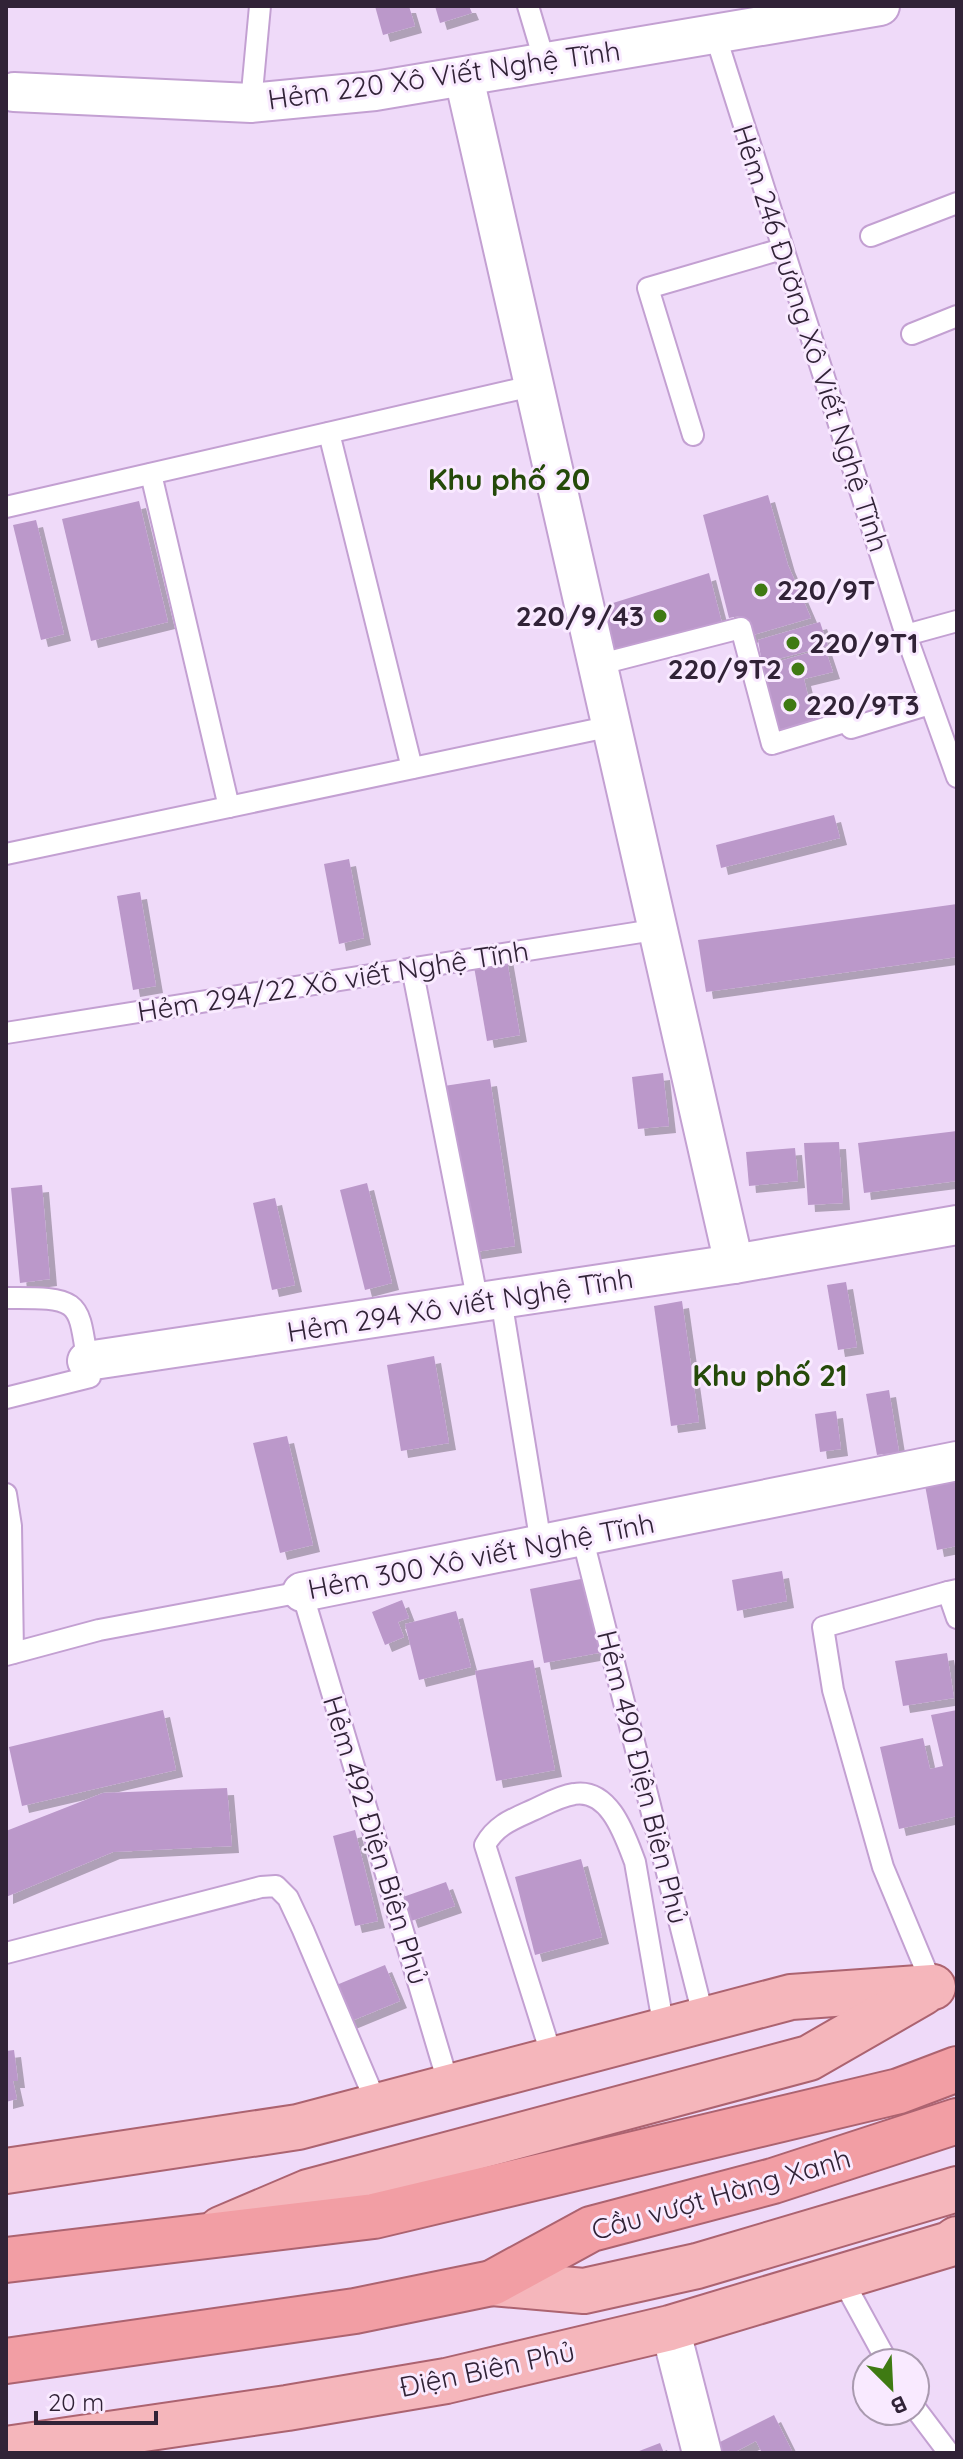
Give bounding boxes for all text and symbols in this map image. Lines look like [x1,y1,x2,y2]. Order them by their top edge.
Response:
street label: Hẻm 220 Xô Viết Nghệ Tĩnh [265,32,623,117]
street label: Hẻm 246 Đường Xô Viết Nghệ Tĩnh [726,120,897,556]
district label: Khu phố 20 [428,460,590,498]
place label: 220/9T [777,572,875,607]
marker: 220/9T [752,581,770,599]
place label: 220/9/43 [516,598,644,633]
marker: 220/9/43 [651,607,669,625]
place label: 220/9T1 [809,625,918,660]
marker: 220/9T1 [784,634,802,652]
place label: 220/9T2 [668,651,782,686]
marker: 220/9T2 [789,660,807,678]
place label: 220/9T3 [806,687,919,722]
marker: 220/9T3 [781,696,799,714]
street label: Hẻm 294/22 Xô viết Nghệ Tĩnh [135,932,531,1029]
street label: Hẻm 294 Xô viết Nghệ Tĩnh [284,1260,636,1349]
district label: Khu phố 21 [692,1356,848,1394]
street label: Hẻm 300 Xô viết Nghệ Tĩnh [305,1505,657,1606]
street label: Hẻm 490 Điện Biên Phủ [590,1626,697,1927]
street label: Hẻm 492 Điện Biên Phủ [316,1691,437,1989]
street label: Cầu vượt Hàng Xanh [587,2140,854,2247]
street label: Điện Biên Phủ [396,2333,578,2404]
north arrow [851,2347,931,2427]
scale bar [36,2375,156,2425]
text: 20 m [48,2387,104,2417]
text: B [887,2390,911,2421]

